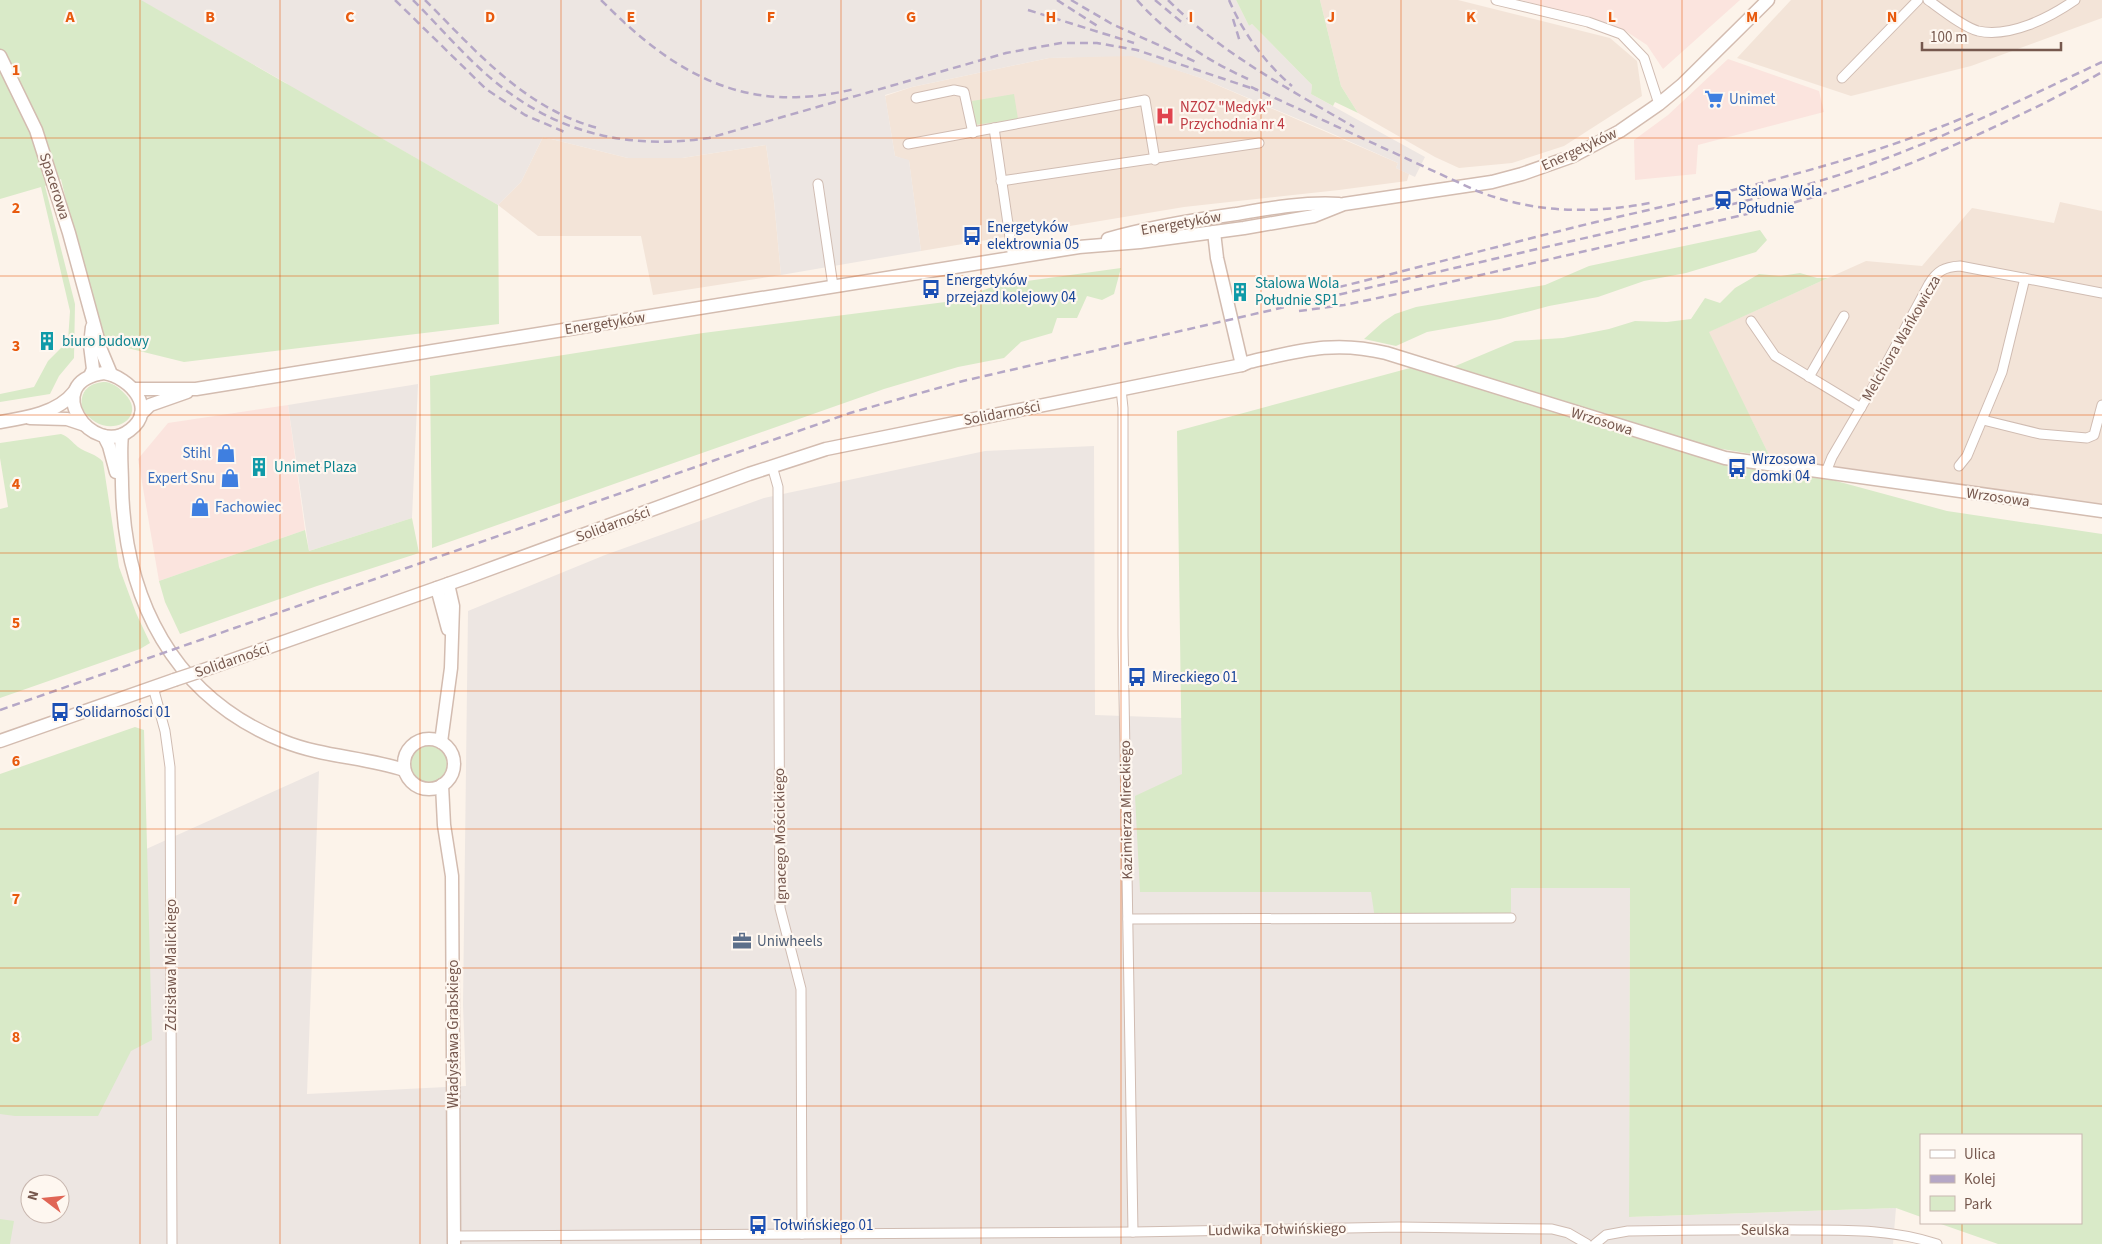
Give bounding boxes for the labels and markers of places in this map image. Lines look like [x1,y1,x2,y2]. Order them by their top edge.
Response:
supermarket icon: Unimet [1703,88,1725,110]
place label: Unimet [1729,89,1775,110]
place label: NZOZ "Medyk" Przychodnia nr 4 [1180,97,1285,135]
hospital icon: NZOZ "Medyk" Przychodnia nr 4 [1154,105,1176,127]
place label: Stalowa Wola Południe [1738,181,1822,219]
station icon: Stalowa Wola Południe [1712,189,1734,211]
place label: Energetyków elektrownia 05 [987,217,1079,255]
bus stop icon: Energetyków elektrownia 05 [961,225,983,247]
place label: Energetyków przejazd kolejowy 04 [946,270,1077,308]
place label: Stalowa Wola Południe SP1 [1255,273,1339,311]
bus stop icon: Energetyków przejazd kolejowy 04 [920,278,942,300]
building icon: Stalowa Wola Południe SP1 [1229,281,1251,303]
building icon: biuro budowy [36,330,58,352]
place label: biuro budowy [62,331,149,352]
shop icon: Stihl [215,442,237,464]
place label: Stihl [183,443,211,464]
place label: Wrzosowa domki 04 [1752,449,1816,487]
building icon: Unimet Plaza [248,456,270,478]
place label: Unimet Plaza [274,457,357,478]
bus stop icon: Wrzosowa domki 04 [1726,457,1748,479]
shop icon: Expert Snu [219,467,241,489]
place label: Expert Snu [147,468,215,489]
shop icon: Fachowiec [189,496,211,518]
place label: Fachowiec [215,497,281,518]
bus stop icon: Mireckiego 01 [1126,666,1148,688]
place label: Mireckiego 01 [1152,667,1238,688]
bus stop icon: Solidarności 01 [49,701,71,723]
place label: Solidarności 01 [75,702,171,723]
office icon: Uniwheels [731,930,753,952]
place label: Uniwheels [757,931,823,952]
bus stop icon: Tołwińskiego 01 [747,1214,769,1236]
place label: Tołwińskiego 01 [773,1215,873,1236]

